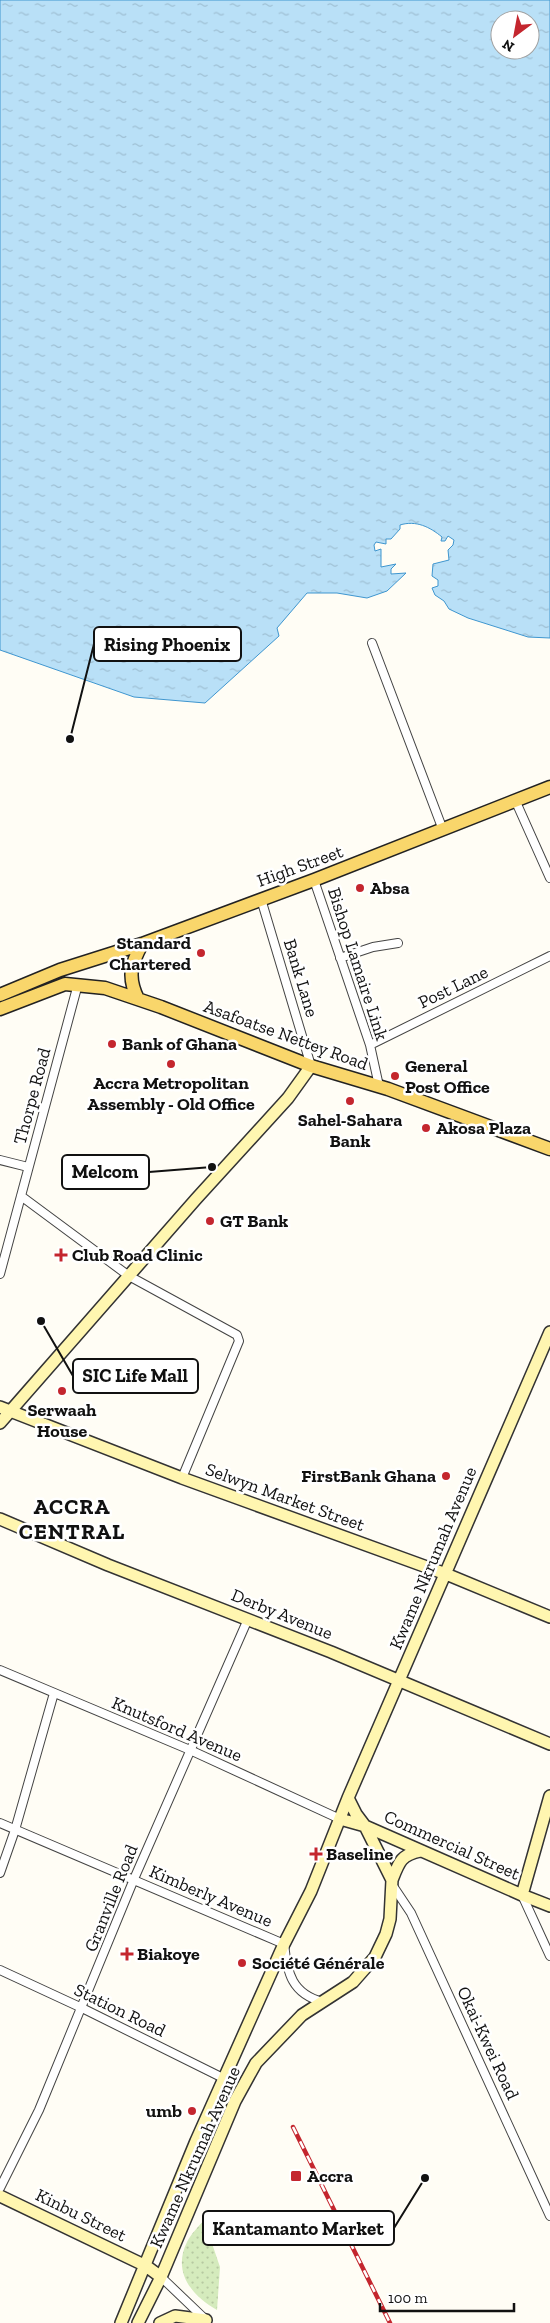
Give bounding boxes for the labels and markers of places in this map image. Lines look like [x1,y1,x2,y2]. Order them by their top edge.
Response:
callout: Rising Phoenix [94,627,241,661]
place label: Absa [370,877,410,899]
marker: Absa [354,882,366,894]
place label: Standard Chartered [109,932,192,975]
marker: Standard Chartered [195,947,207,959]
place label: Bank of Ghana [122,1033,237,1055]
marker: Bank of Ghana [106,1038,118,1050]
place label: General Post Office [405,1055,490,1098]
marker: Accra Metropolitan Assembly - Old Office [165,1058,177,1070]
marker: General Post Office [389,1070,401,1082]
place label: Accra Metropolitan Assembly - Old Office [87,1072,255,1115]
marker: Sahel-Sahara Bank [344,1095,356,1107]
place label: Sahel-Sahara Bank [298,1109,402,1152]
place label: Akosa Plaza [436,1117,531,1139]
marker: Akosa Plaza [420,1122,432,1134]
callout: Melcom [62,1155,149,1189]
place label: GT Bank [220,1210,288,1232]
marker: GT Bank [204,1215,216,1227]
place label: Club Road Clinic [72,1244,203,1266]
marker: Club Road Clinic [54,1248,68,1262]
callout: SIC Life Mall [73,1359,198,1393]
marker: Serwaah House [56,1385,68,1397]
place label: Serwaah House [27,1399,97,1442]
place label: FirstBank Ghana [301,1465,436,1487]
marker: FirstBank Ghana [440,1470,452,1482]
place label: Baseline [326,1843,393,1865]
marker: Baseline [310,1848,322,1860]
place label: Biakoye [137,1943,200,1965]
marker: Biakoye [121,1948,133,1960]
place label: Société Générale [252,1952,385,1974]
marker: Société Générale [236,1957,248,1969]
place label: umb [146,2100,182,2122]
marker: umb [186,2105,198,2117]
place label: Accra [307,2165,353,2187]
marker: Accra [289,2169,303,2183]
callout: Kantamanto Market [203,2211,394,2245]

